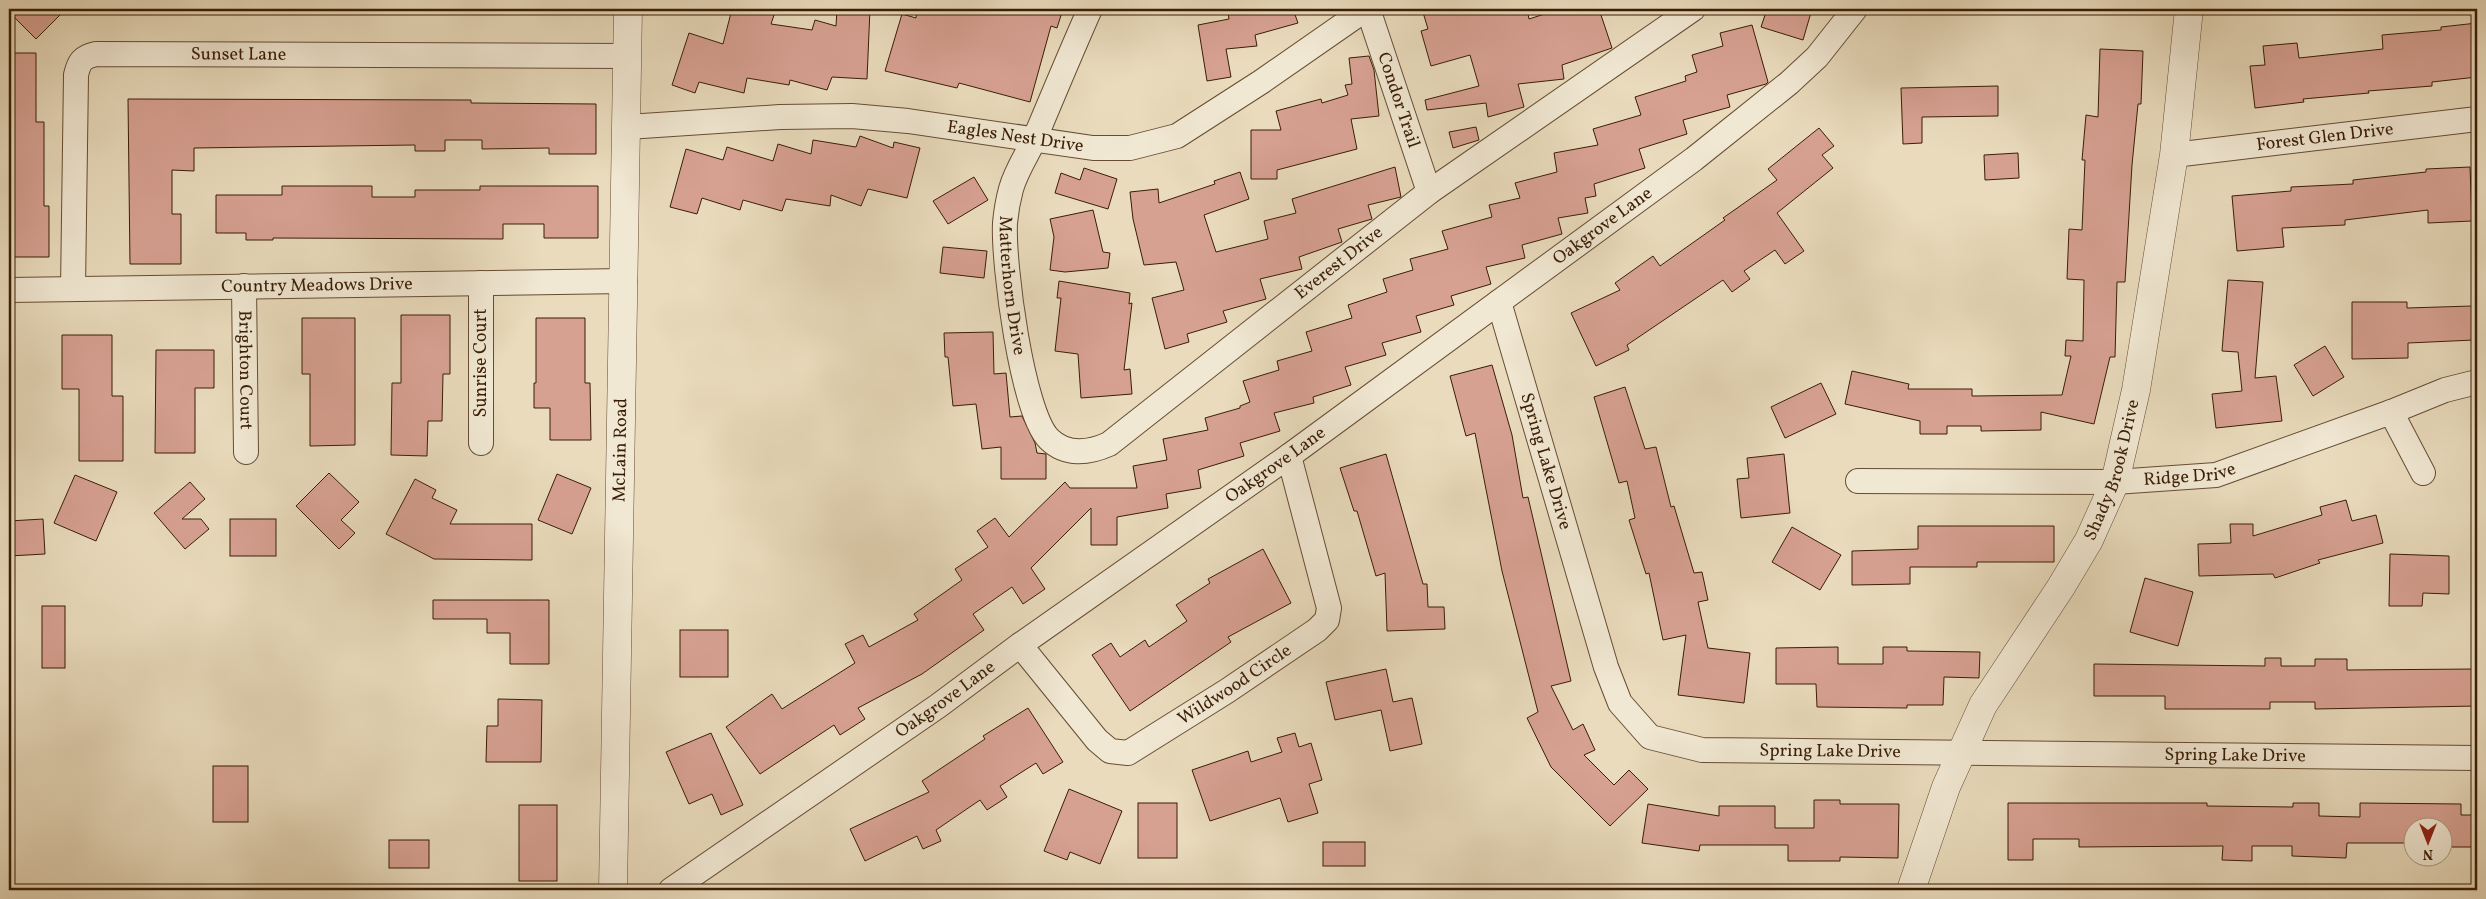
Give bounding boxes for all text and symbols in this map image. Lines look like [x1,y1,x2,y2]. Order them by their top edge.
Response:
street label: Sunset Lane [191,42,286,67]
street label: Condor Trail [1371,49,1426,151]
street label: Eagles Nest Drive [945,114,1085,159]
street label: Forest Glen Drive [2255,117,2395,158]
street label: Oakgrove Lane [1548,181,1657,271]
street label: Matterhorn Drive [992,215,1032,357]
street label: Everest Drive [1289,220,1388,306]
street label: Country Meadows Drive [221,272,413,299]
street label: Sunrise Court [469,309,494,417]
street label: Brighton Court [232,310,258,430]
street label: Spring Lake Drive [1514,390,1578,533]
street label: Shady Brook Drive [2078,397,2146,545]
street label: McLain Road [607,398,634,502]
street label: Oakgrove Lane [1220,421,1331,509]
street label: Ridge Drive [2142,456,2239,493]
street label: Wildwood Circle [1173,638,1297,731]
street label: Oakgrove Lane [890,655,1001,744]
street label: Spring Lake Drive [1759,738,1901,765]
street label: Spring Lake Drive [2164,742,2306,769]
north arrow [2404,816,2454,866]
text: N [2423,844,2433,863]

